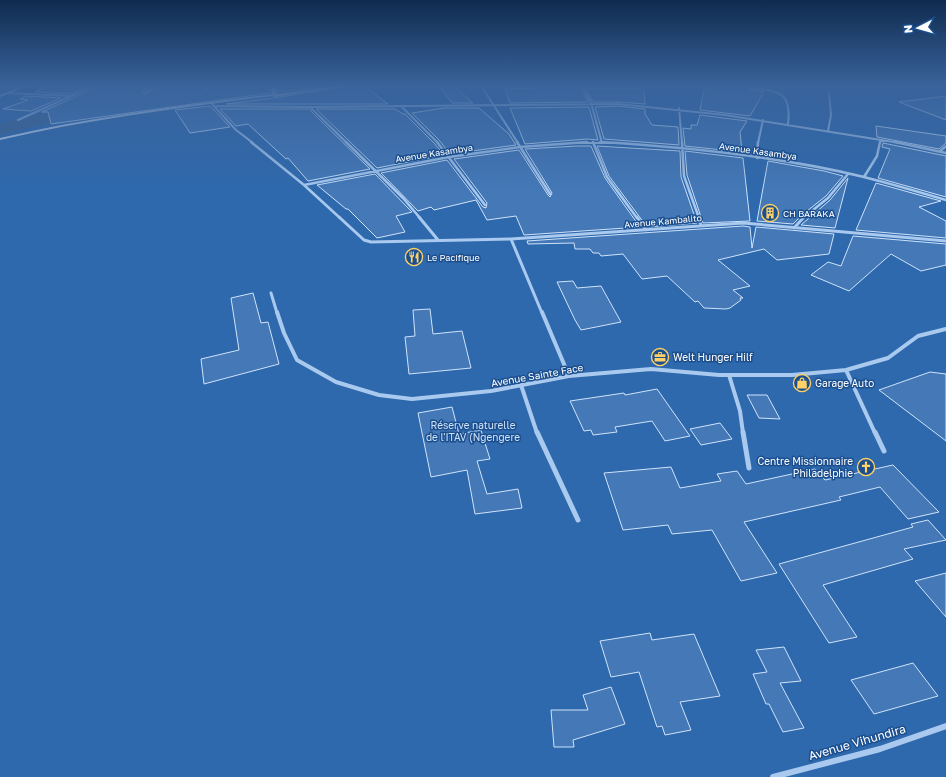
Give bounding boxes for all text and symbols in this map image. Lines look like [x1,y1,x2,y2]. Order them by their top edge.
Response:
north arrow [898,8,938,48]
text: N [901,24,914,34]
street label: Avenue Kasambya [718,140,798,162]
street label: Avenue Kasambya [394,141,474,165]
building icon: CH BARAKA [760,203,780,223]
place label: CH BARAKA [783,208,835,219]
street label: Avenue Kambalito [624,212,702,230]
restaurant icon: Le Pacifique [404,247,424,267]
place label: Le Pacifique [427,252,480,263]
office icon: Welt Hunger Hilf [650,347,670,367]
place label: Welt Hunger Hilf [673,351,753,363]
street label: Avenue Sainte Face [490,361,584,389]
shop icon: Garage Auto [792,373,812,393]
place label: Garage Auto [815,377,874,389]
park label: Réserve naturelle de l'ITAV (Ngengere [426,419,520,443]
place label: Centre Missionnaire Philadelphie [757,455,853,479]
church icon: Centre Missionnaire Philadelphie [856,457,876,477]
street label: Avenue Vihundira [807,721,907,763]

